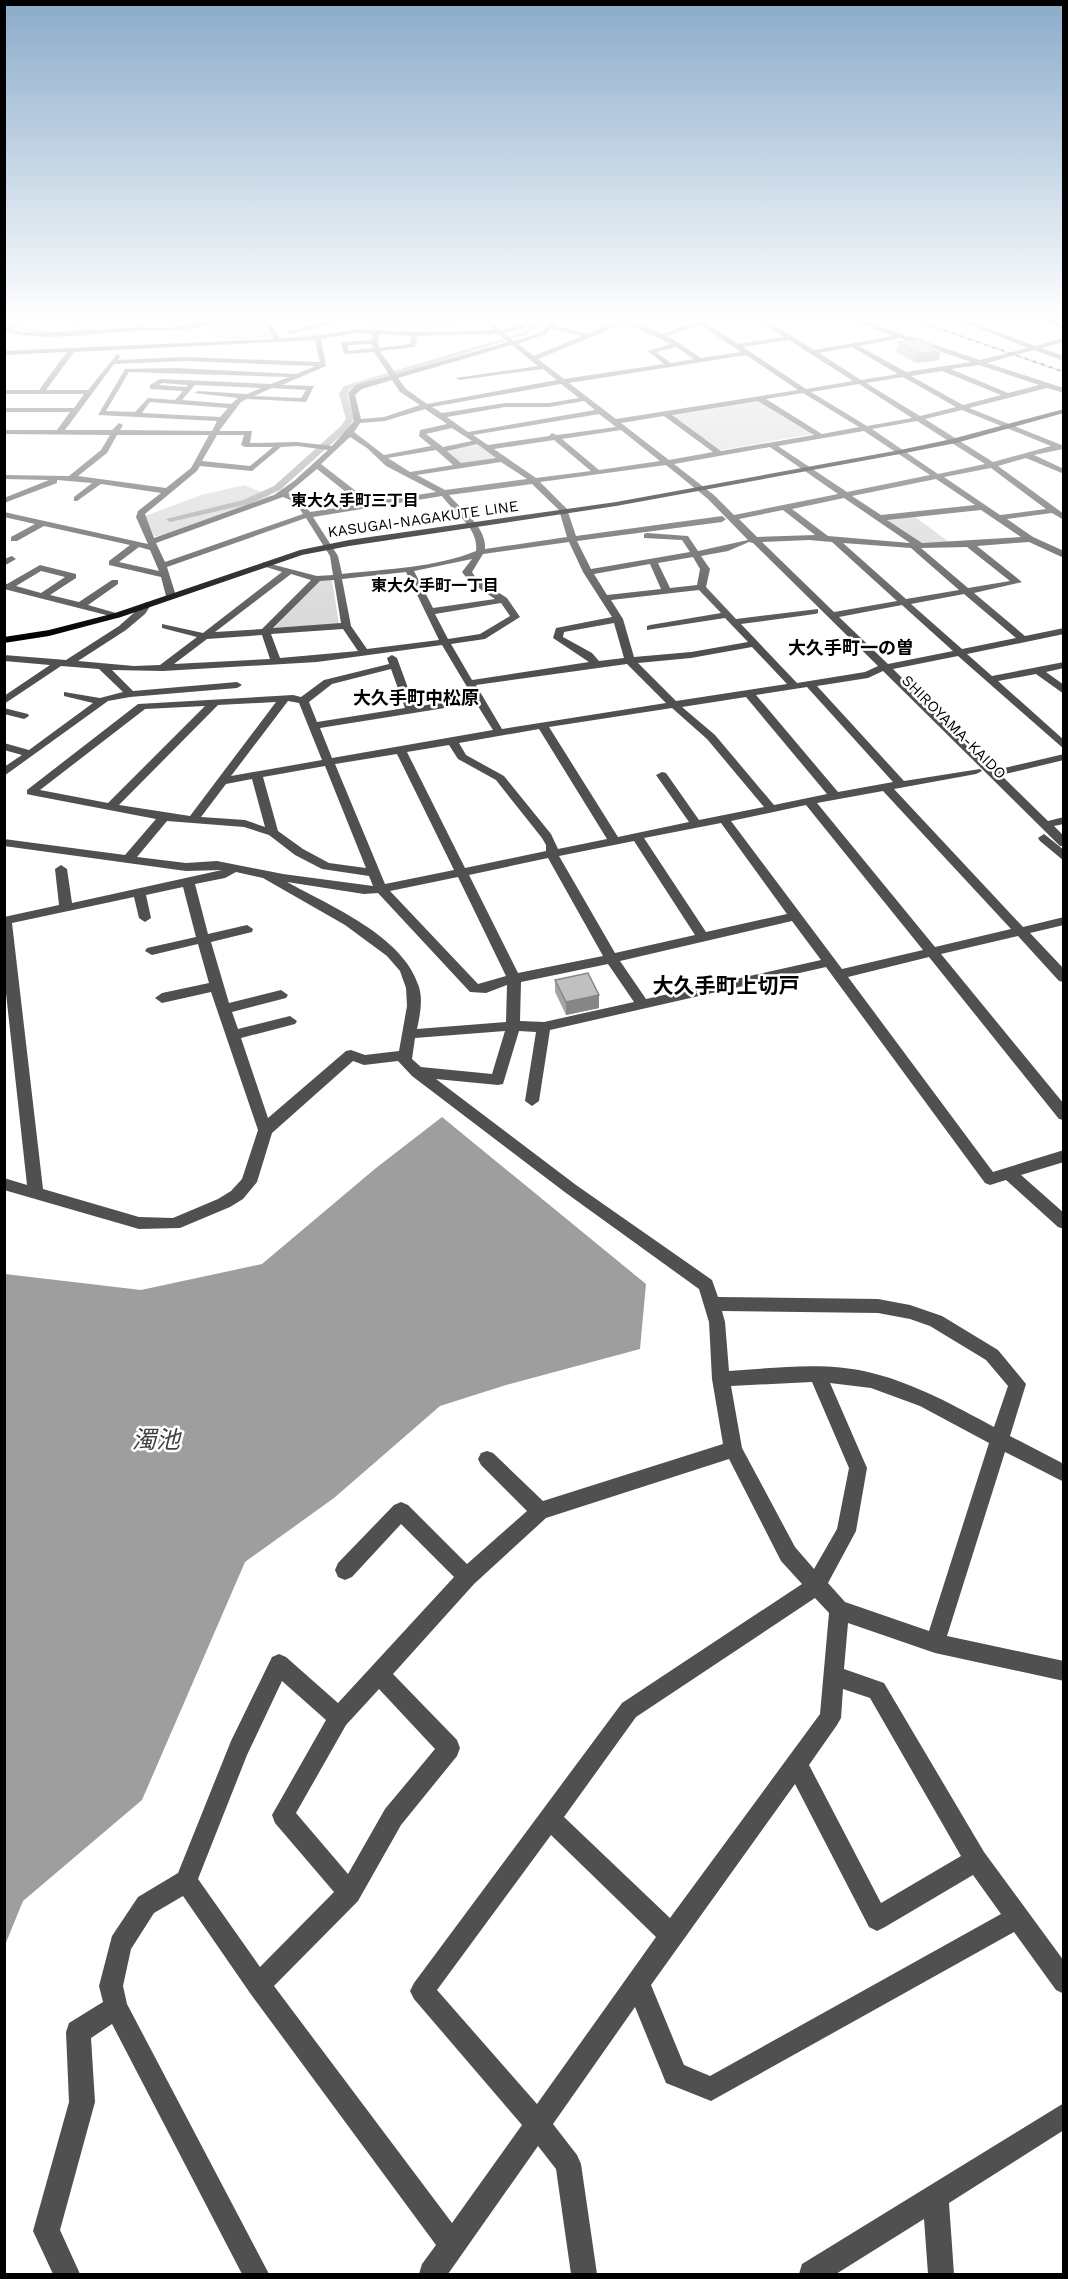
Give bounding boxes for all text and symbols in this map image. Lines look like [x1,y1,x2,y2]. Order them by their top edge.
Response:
district label: 東大久手町三丁目 [291,491,419,510]
street label: KASUGAI-NAGAKUTE LINE [327,497,519,541]
district label: 東大久手町一丁目 [371,576,499,595]
district label: 大久手町一の曽 [788,637,914,658]
street label: SHIROYAMA-KAIDO [898,671,1010,783]
district label: 大久手町中松原 [353,687,479,708]
district label: 大久手町上切戸 [653,973,800,998]
water label: 濁池 [132,1426,182,1454]

